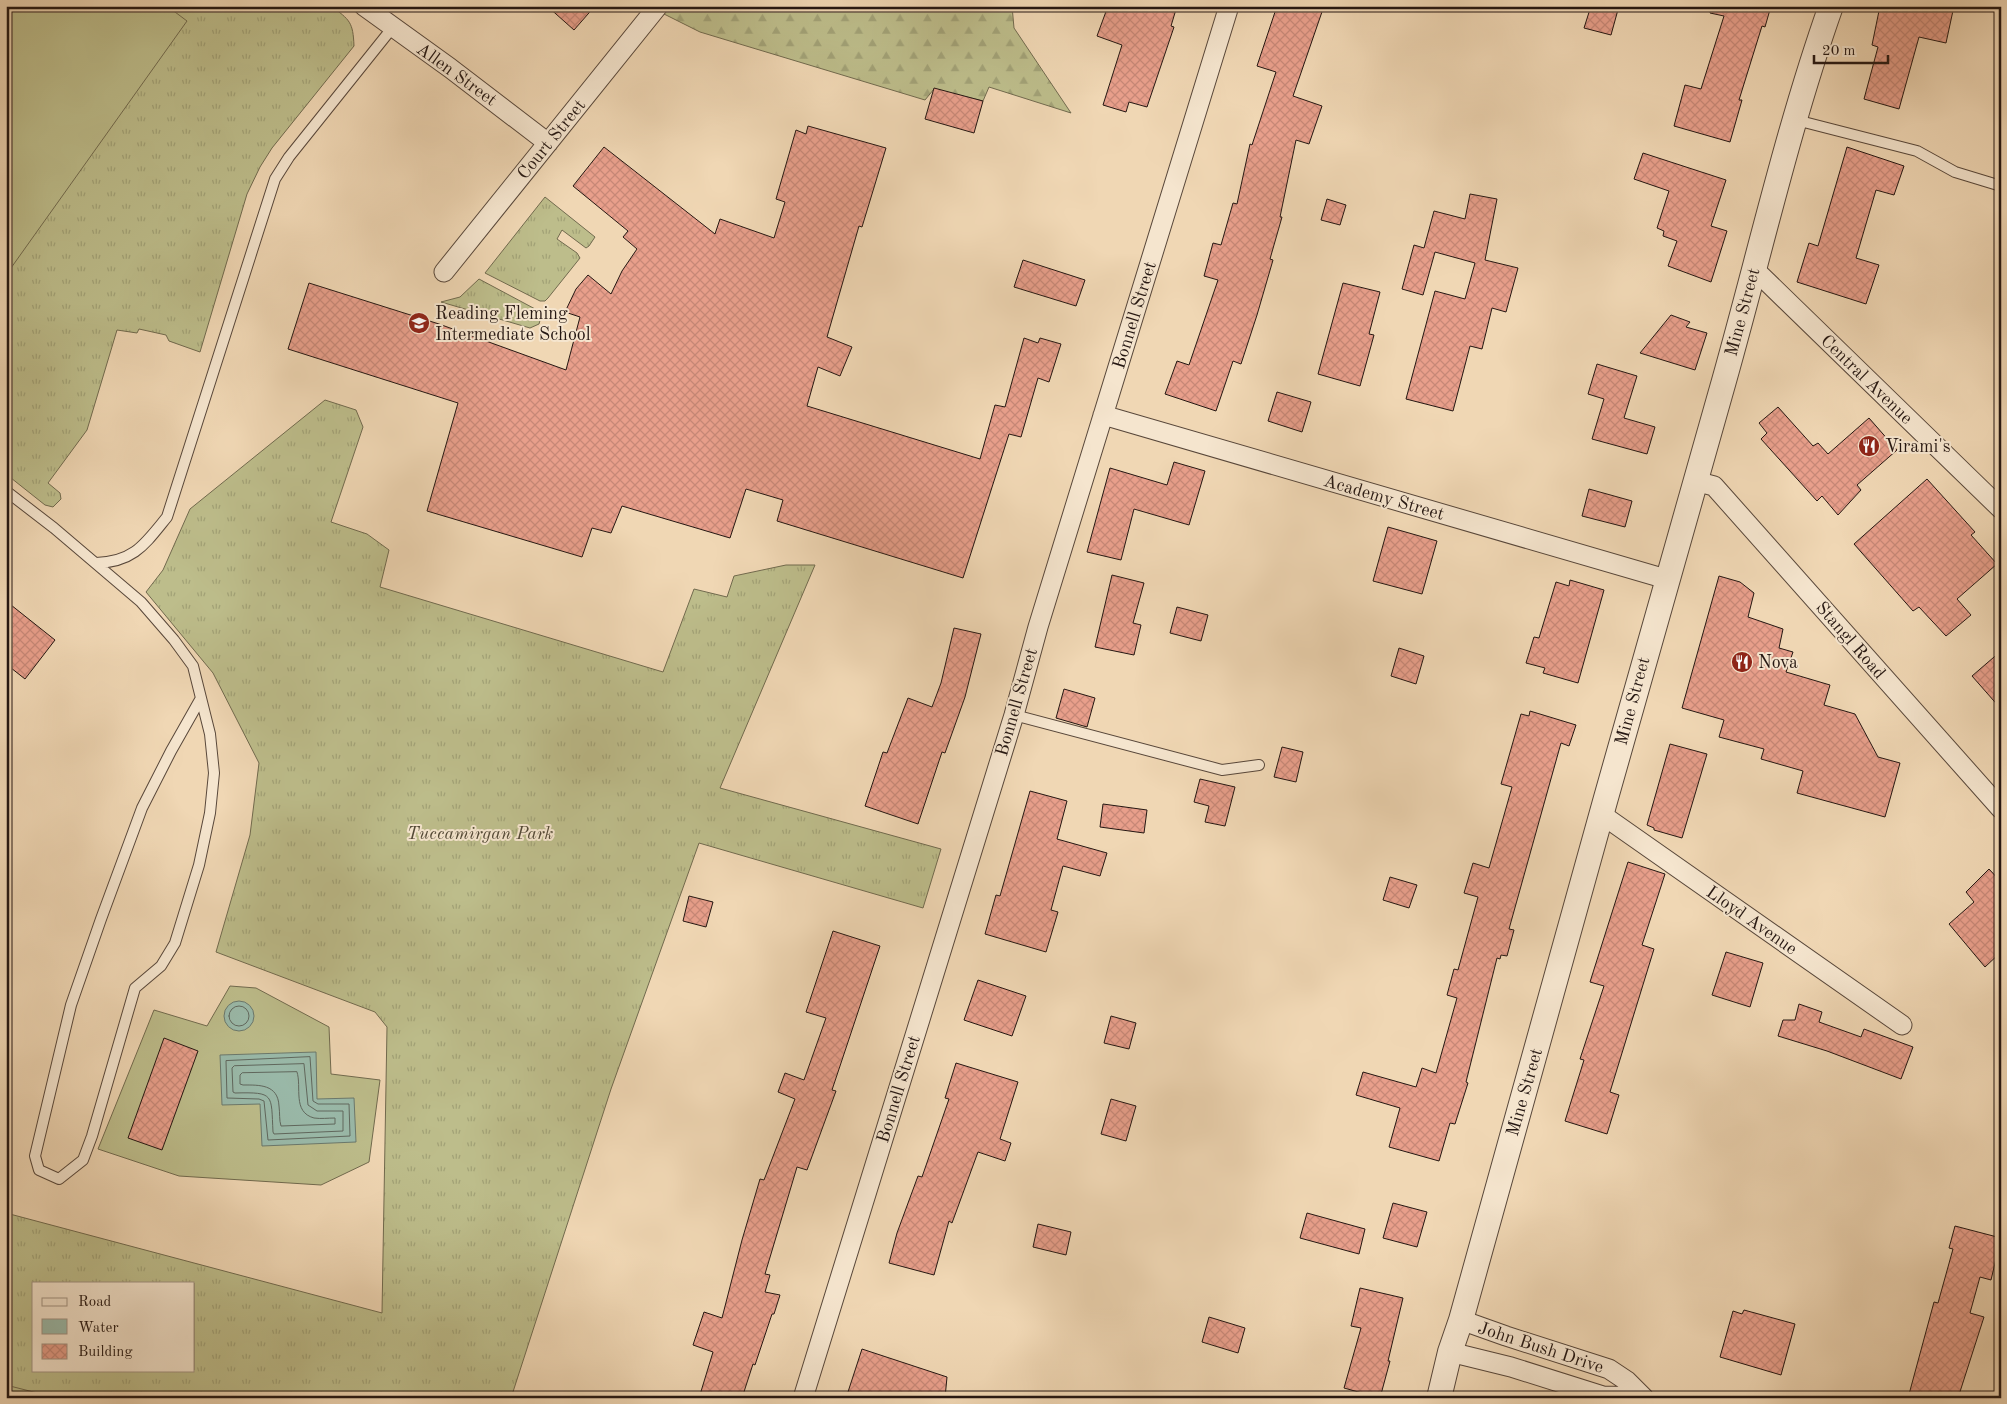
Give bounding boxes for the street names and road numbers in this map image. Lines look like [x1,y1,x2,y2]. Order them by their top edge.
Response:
street label: Allen Street [413,40,500,110]
street label: Court Street [514,96,589,183]
street label: Bonnell Street [1110,259,1160,371]
street label: Mine Street [1723,266,1763,358]
street label: Central Avenue [1817,332,1916,428]
street label: Academy Street [1321,472,1446,524]
street label: Stangl Road [1812,599,1888,683]
street label: Bonnell Street [993,646,1041,758]
street label: Mine Street [1613,655,1653,747]
street label: Lloyd Avenue [1703,883,1800,959]
street label: Bonnell Street [874,1033,924,1145]
street label: Mine Street [1504,1046,1546,1138]
street label: John Bush Drive [1476,1319,1606,1377]

